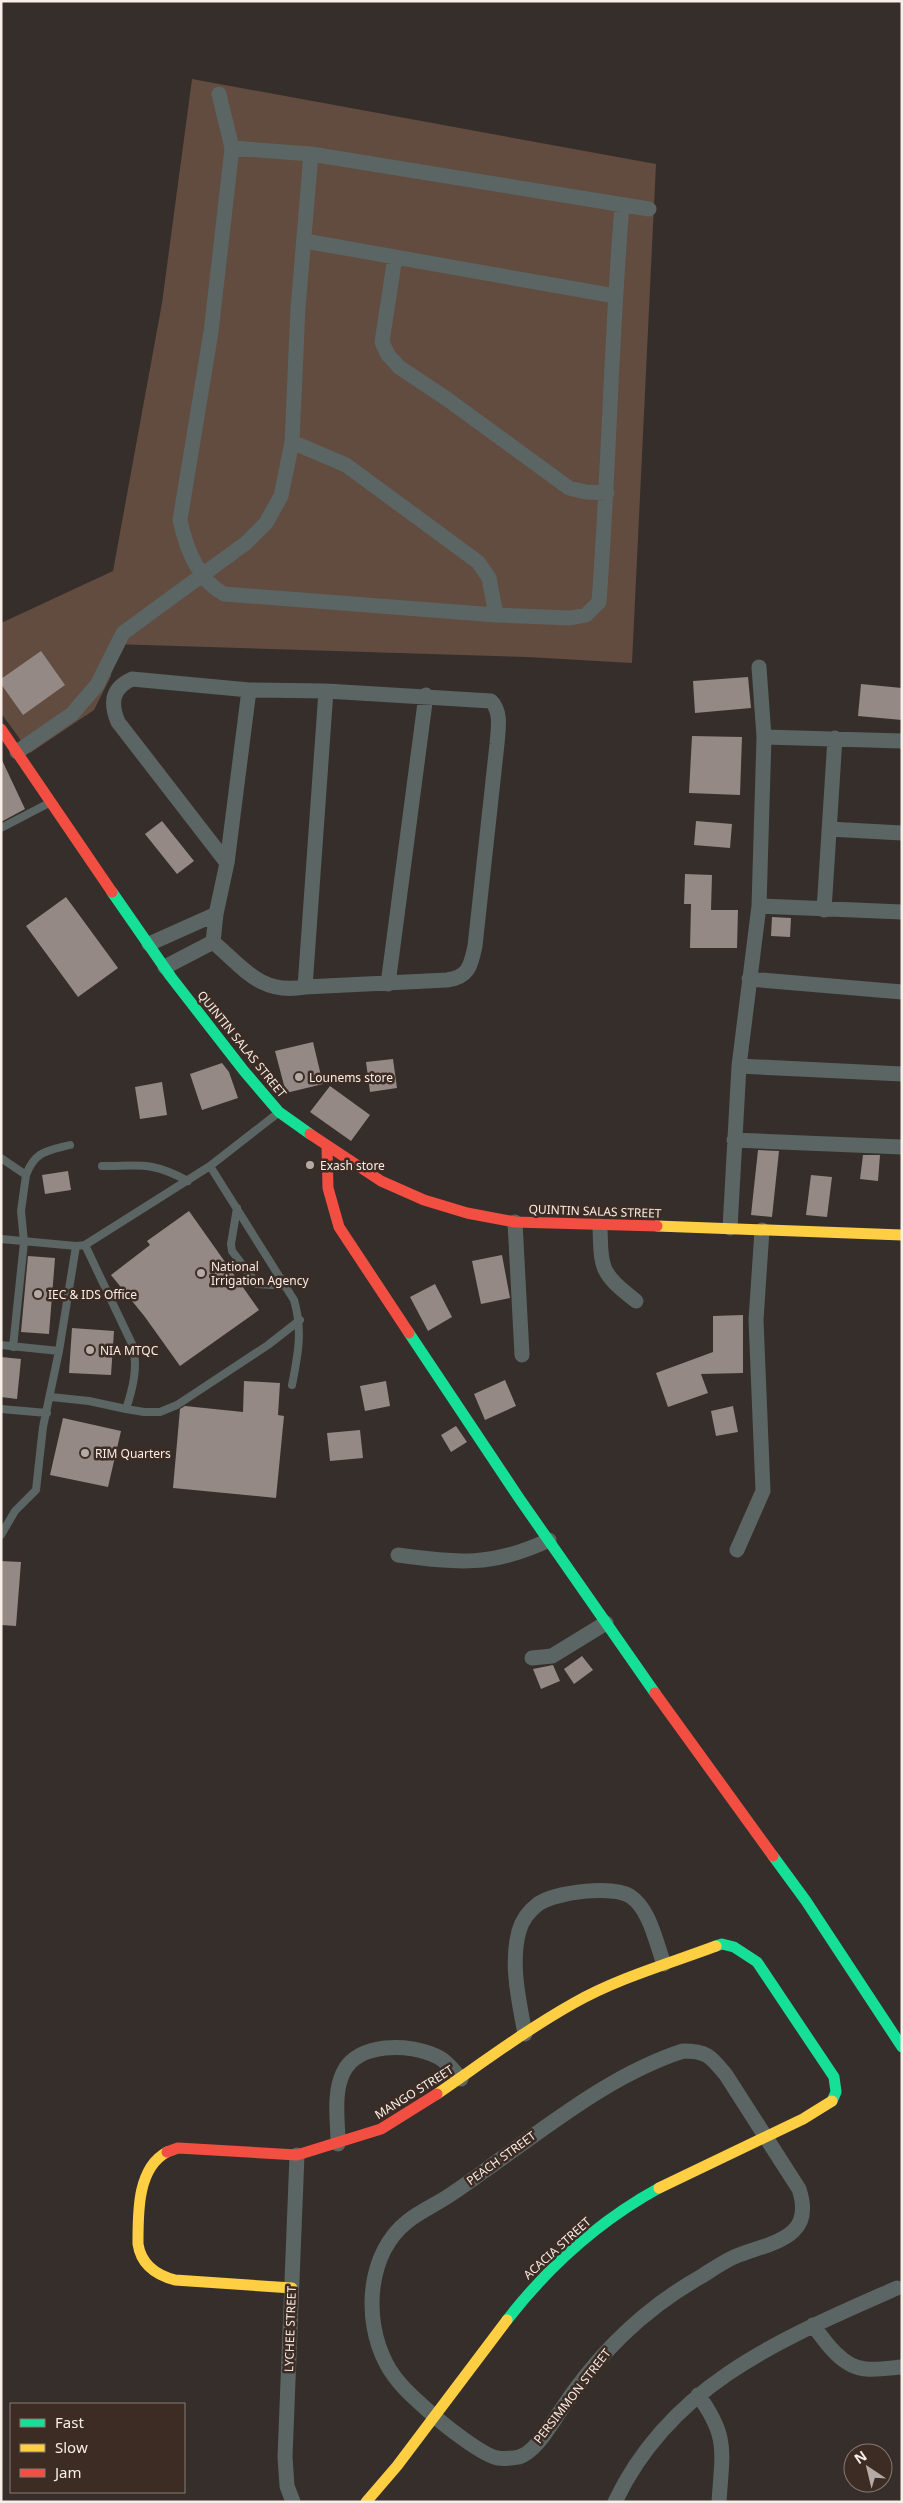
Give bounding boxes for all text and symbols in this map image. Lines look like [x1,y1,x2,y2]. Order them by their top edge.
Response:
street label: QUINTIN SALAS STREET [194,987,291,1101]
place label: Lounems store [309,1069,393,1086]
marker: Lounems store [293,1071,305,1083]
place label: Exash store [320,1157,385,1174]
marker: Exash store [304,1159,316,1171]
street label: QUINTIN SALAS STREET [528,1200,662,1222]
place label: National Irrigation Agency [211,1258,309,1289]
marker: National Irrigation Agency [195,1267,207,1279]
place label: IEC & IDS Office [48,1286,137,1303]
marker: IEC & IDS Office [32,1288,44,1300]
place label: NIA MTQC [100,1342,159,1359]
marker: NIA MTQC [84,1344,96,1356]
place label: RIM Quarters [95,1445,171,1462]
marker: RIM Quarters [79,1447,91,1459]
street label: MANGO STREET [371,2061,457,2123]
street label: PEACH STREET [463,2127,539,2189]
street label: ACACIA STREET [519,2213,595,2283]
street label: LYCHEE STREET [280,2285,300,2372]
street label: PERSIMMON STREET [530,2345,615,2447]
legend [10,2403,185,2493]
text: Fast [55,2412,84,2432]
text: Slow [55,2437,88,2457]
north arrow [843,2443,893,2493]
text: N [850,2446,870,2468]
text: Jam [53,2462,82,2482]

